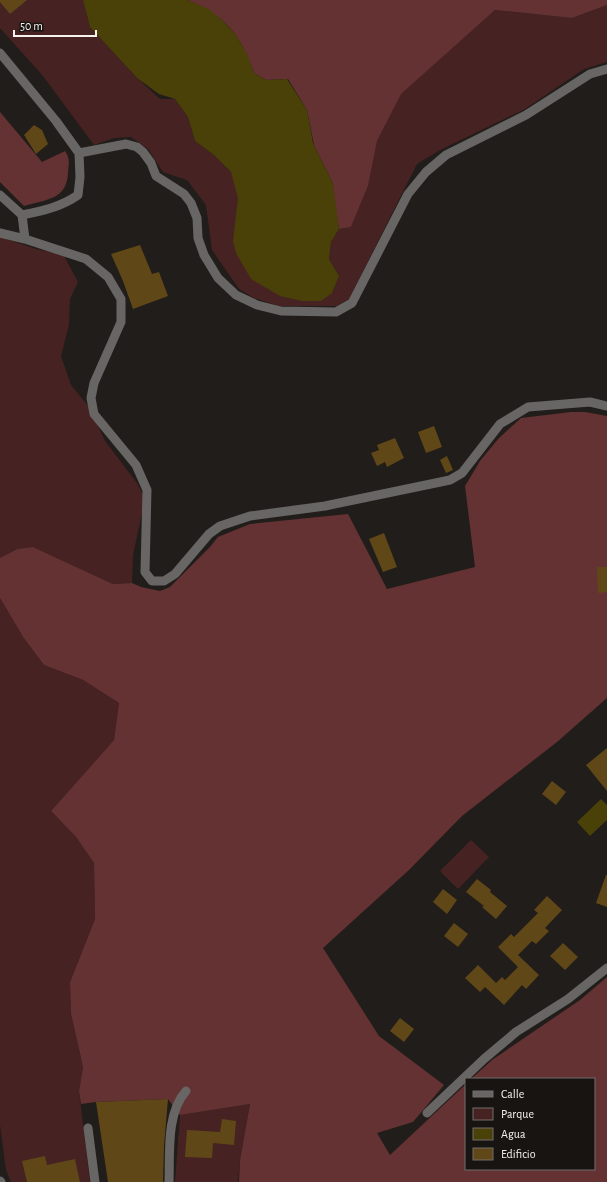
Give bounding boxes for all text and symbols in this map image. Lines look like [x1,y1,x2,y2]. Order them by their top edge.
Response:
scale bar [14,12,96,38]
text: 50 m [20,20,43,32]
legend [465,1078,595,1170]
text: Calle [501,1088,524,1100]
text: Parque [501,1108,534,1120]
text: Agua [501,1128,526,1140]
text: Edificio [501,1148,536,1160]

